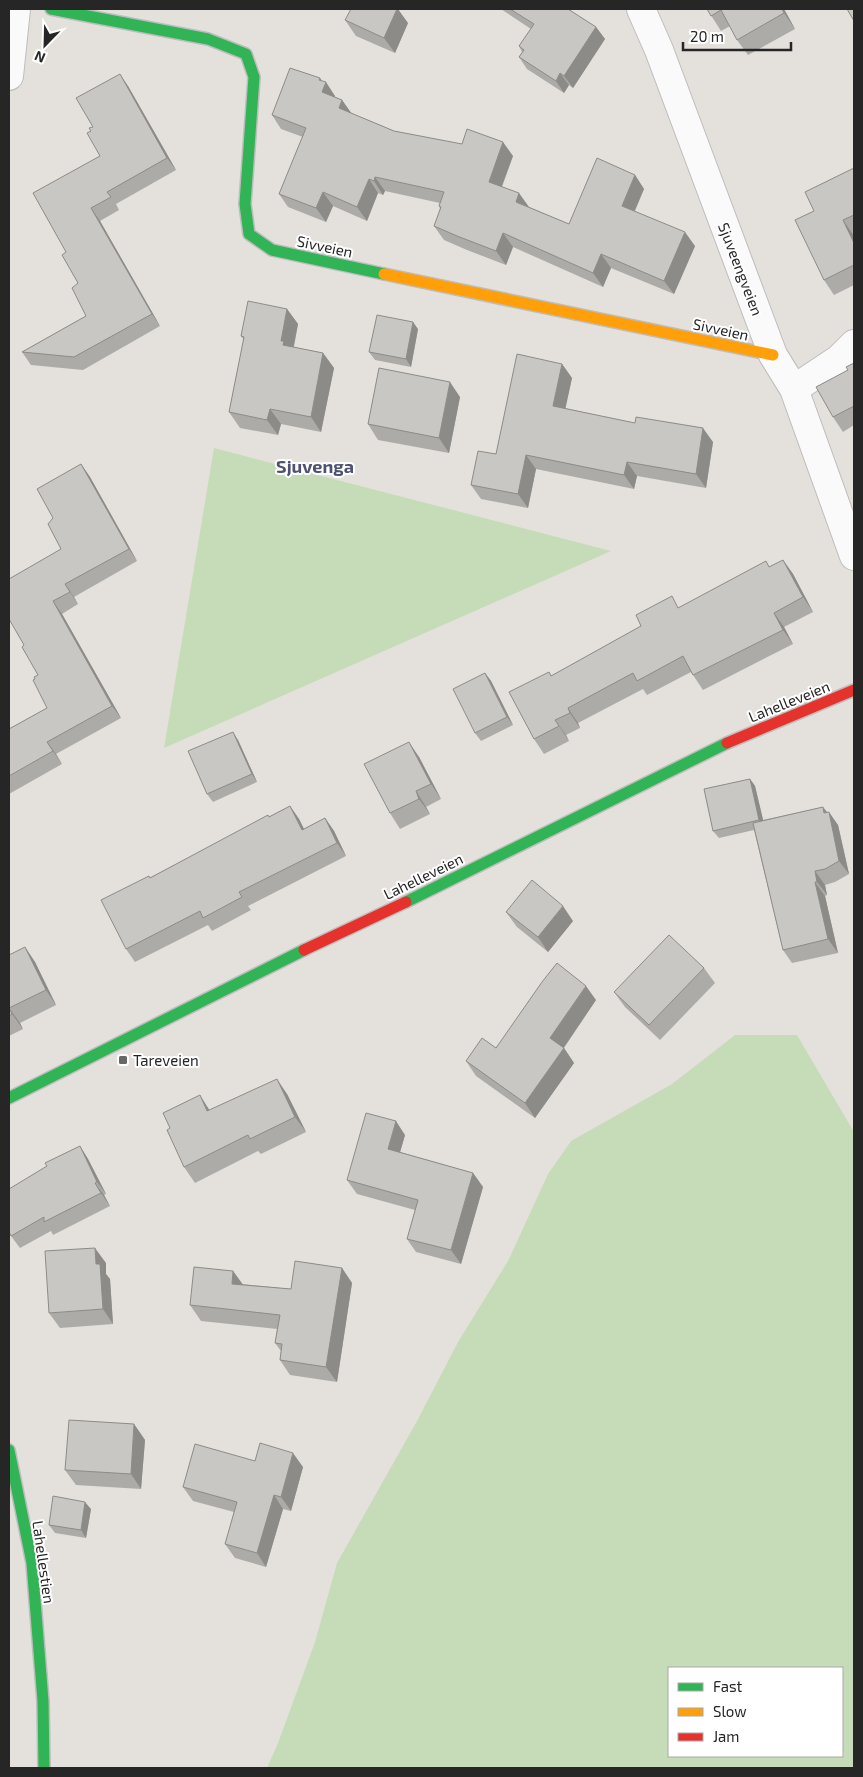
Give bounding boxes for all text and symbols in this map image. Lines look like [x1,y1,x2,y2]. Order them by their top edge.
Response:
north arrow [20,20,70,70]
scale bar [683,20,790,52]
text: 20 m [690,27,724,45]
text: N [32,48,48,67]
street label: Sjuveengveien [714,220,767,318]
street label: Sivveien [295,231,355,261]
street label: Sivveien [691,314,751,344]
district label: Sjuvenga [276,455,354,477]
street label: Lahelleveien [746,677,832,725]
street label: Lahelleveien [380,849,466,903]
place label: Tareveien [133,1051,199,1069]
marker: Tareveien [117,1054,129,1066]
street label: Lahellestien [29,1519,59,1605]
legend [668,1667,843,1757]
text: Fast [713,1677,743,1695]
text: Slow [713,1702,747,1720]
text: Jam [713,1727,739,1745]

